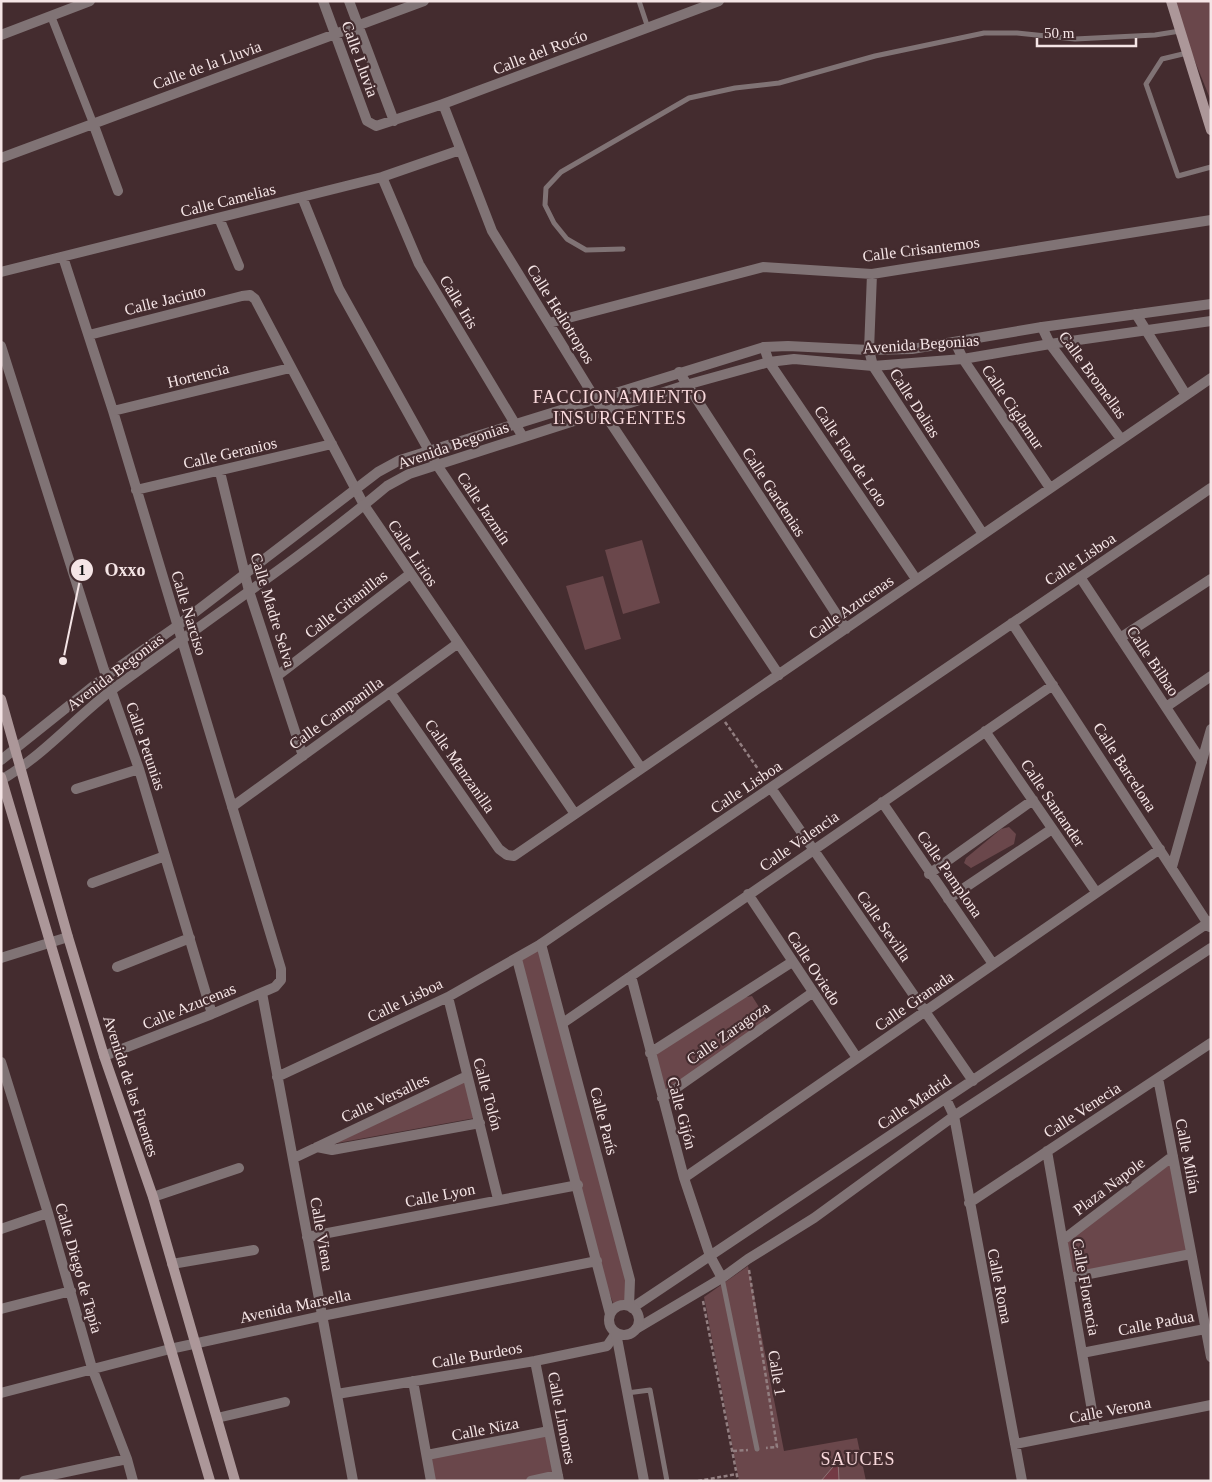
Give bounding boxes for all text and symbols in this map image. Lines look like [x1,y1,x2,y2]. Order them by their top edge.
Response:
scale bar [1037,15,1136,47]
street label: Calle Lluvia [338,19,382,99]
text: 50 m [1044,25,1075,41]
street label: Calle del Rocío [490,26,590,78]
street label: Calle de la Lluvia [150,37,264,93]
street label: Calle Camelias [179,180,277,220]
street label: Calle Crisantemos [862,233,980,265]
street label: Calle Heliotropos [523,261,598,367]
street label: Calle Iris [436,272,482,332]
street label: Calle Jacinto [123,282,207,318]
street label: Calle Bromellas [1056,328,1130,422]
street label: Avenida Begonias [862,331,980,358]
street label: Hortencia [165,359,231,391]
street label: Calle Ciglamur [978,362,1048,454]
street label: Calle Dalias [886,365,944,441]
district label: FACCIONAMIENTO INSURGENTES [533,387,707,428]
street label: Calle Flor de Loto [811,402,891,510]
street label: Avenida Begonias [395,418,511,473]
street label: Calle Geranios [182,434,278,472]
street label: Calle Gardenias [739,444,809,540]
street label: Calle Jazmín [454,469,514,547]
street label: Calle Lirios [385,517,441,589]
street label: Calle Lisboa [1042,529,1118,589]
street label: Calle Madre Selva [247,551,299,669]
callout: Oxxo [70,553,156,586]
text: Oxxo [104,560,146,580]
text: 1 [78,562,86,578]
street label: Calle Gitanillas [301,567,391,641]
street label: Calle Narciso [168,569,210,657]
street label: Calle Azucenas [806,572,896,642]
street label: Calle Bilbao [1123,623,1183,699]
street label: Avenida Begonias [63,630,167,715]
street label: Calle Campanilla [286,673,387,753]
street label: Calle Petunias [123,700,169,792]
street label: Calle Manzanilla [422,716,498,816]
street label: Calle Barcelona [1090,719,1160,815]
street label: Calle Santander [1018,756,1089,850]
street label: Calle Lisboa [708,757,784,817]
street label: Calle Valencia [756,807,842,875]
street label: Calle Pamplona [913,827,986,921]
street label: Calle Sevilla [853,887,915,965]
street label: Calle Oviedo [784,928,844,1008]
street label: Calle Granada [871,968,957,1034]
street label: Calle Lisboa [365,975,445,1025]
street label: Calle Azucenas [140,980,238,1032]
street label: Calle Zaragoza [683,998,773,1069]
street label: Avenida de las Fuentes [100,1013,162,1159]
street label: Calle Tolón [470,1056,506,1132]
street label: Calle Versalles [338,1070,432,1126]
street label: Calle Madrid [874,1071,954,1133]
street label: Calle Gijón [663,1075,700,1151]
street label: Calle Venecia [1040,1079,1124,1141]
street label: Calle París [587,1085,621,1157]
street label: Calle Milán [1172,1117,1204,1195]
street label: Plaza Napole [1070,1154,1149,1219]
street label: Calle Lyon [404,1180,476,1211]
street label: Calle Viena [307,1196,337,1272]
street label: Calle Diego de Tapía [51,1201,106,1335]
street label: Calle Florencia [1069,1237,1103,1337]
street label: Calle Roma [984,1247,1016,1325]
street label: Avenida Marsella [238,1286,352,1326]
street label: Calle Padua [1117,1307,1195,1339]
street label: Calle Burdeos [431,1339,523,1371]
street label: Calle 1 [765,1349,789,1397]
street label: Calle Limones [545,1370,579,1466]
street label: Calle Verona [1068,1394,1152,1426]
street label: Calle Niza [450,1414,520,1444]
district label: SAUCES [820,1449,896,1469]

